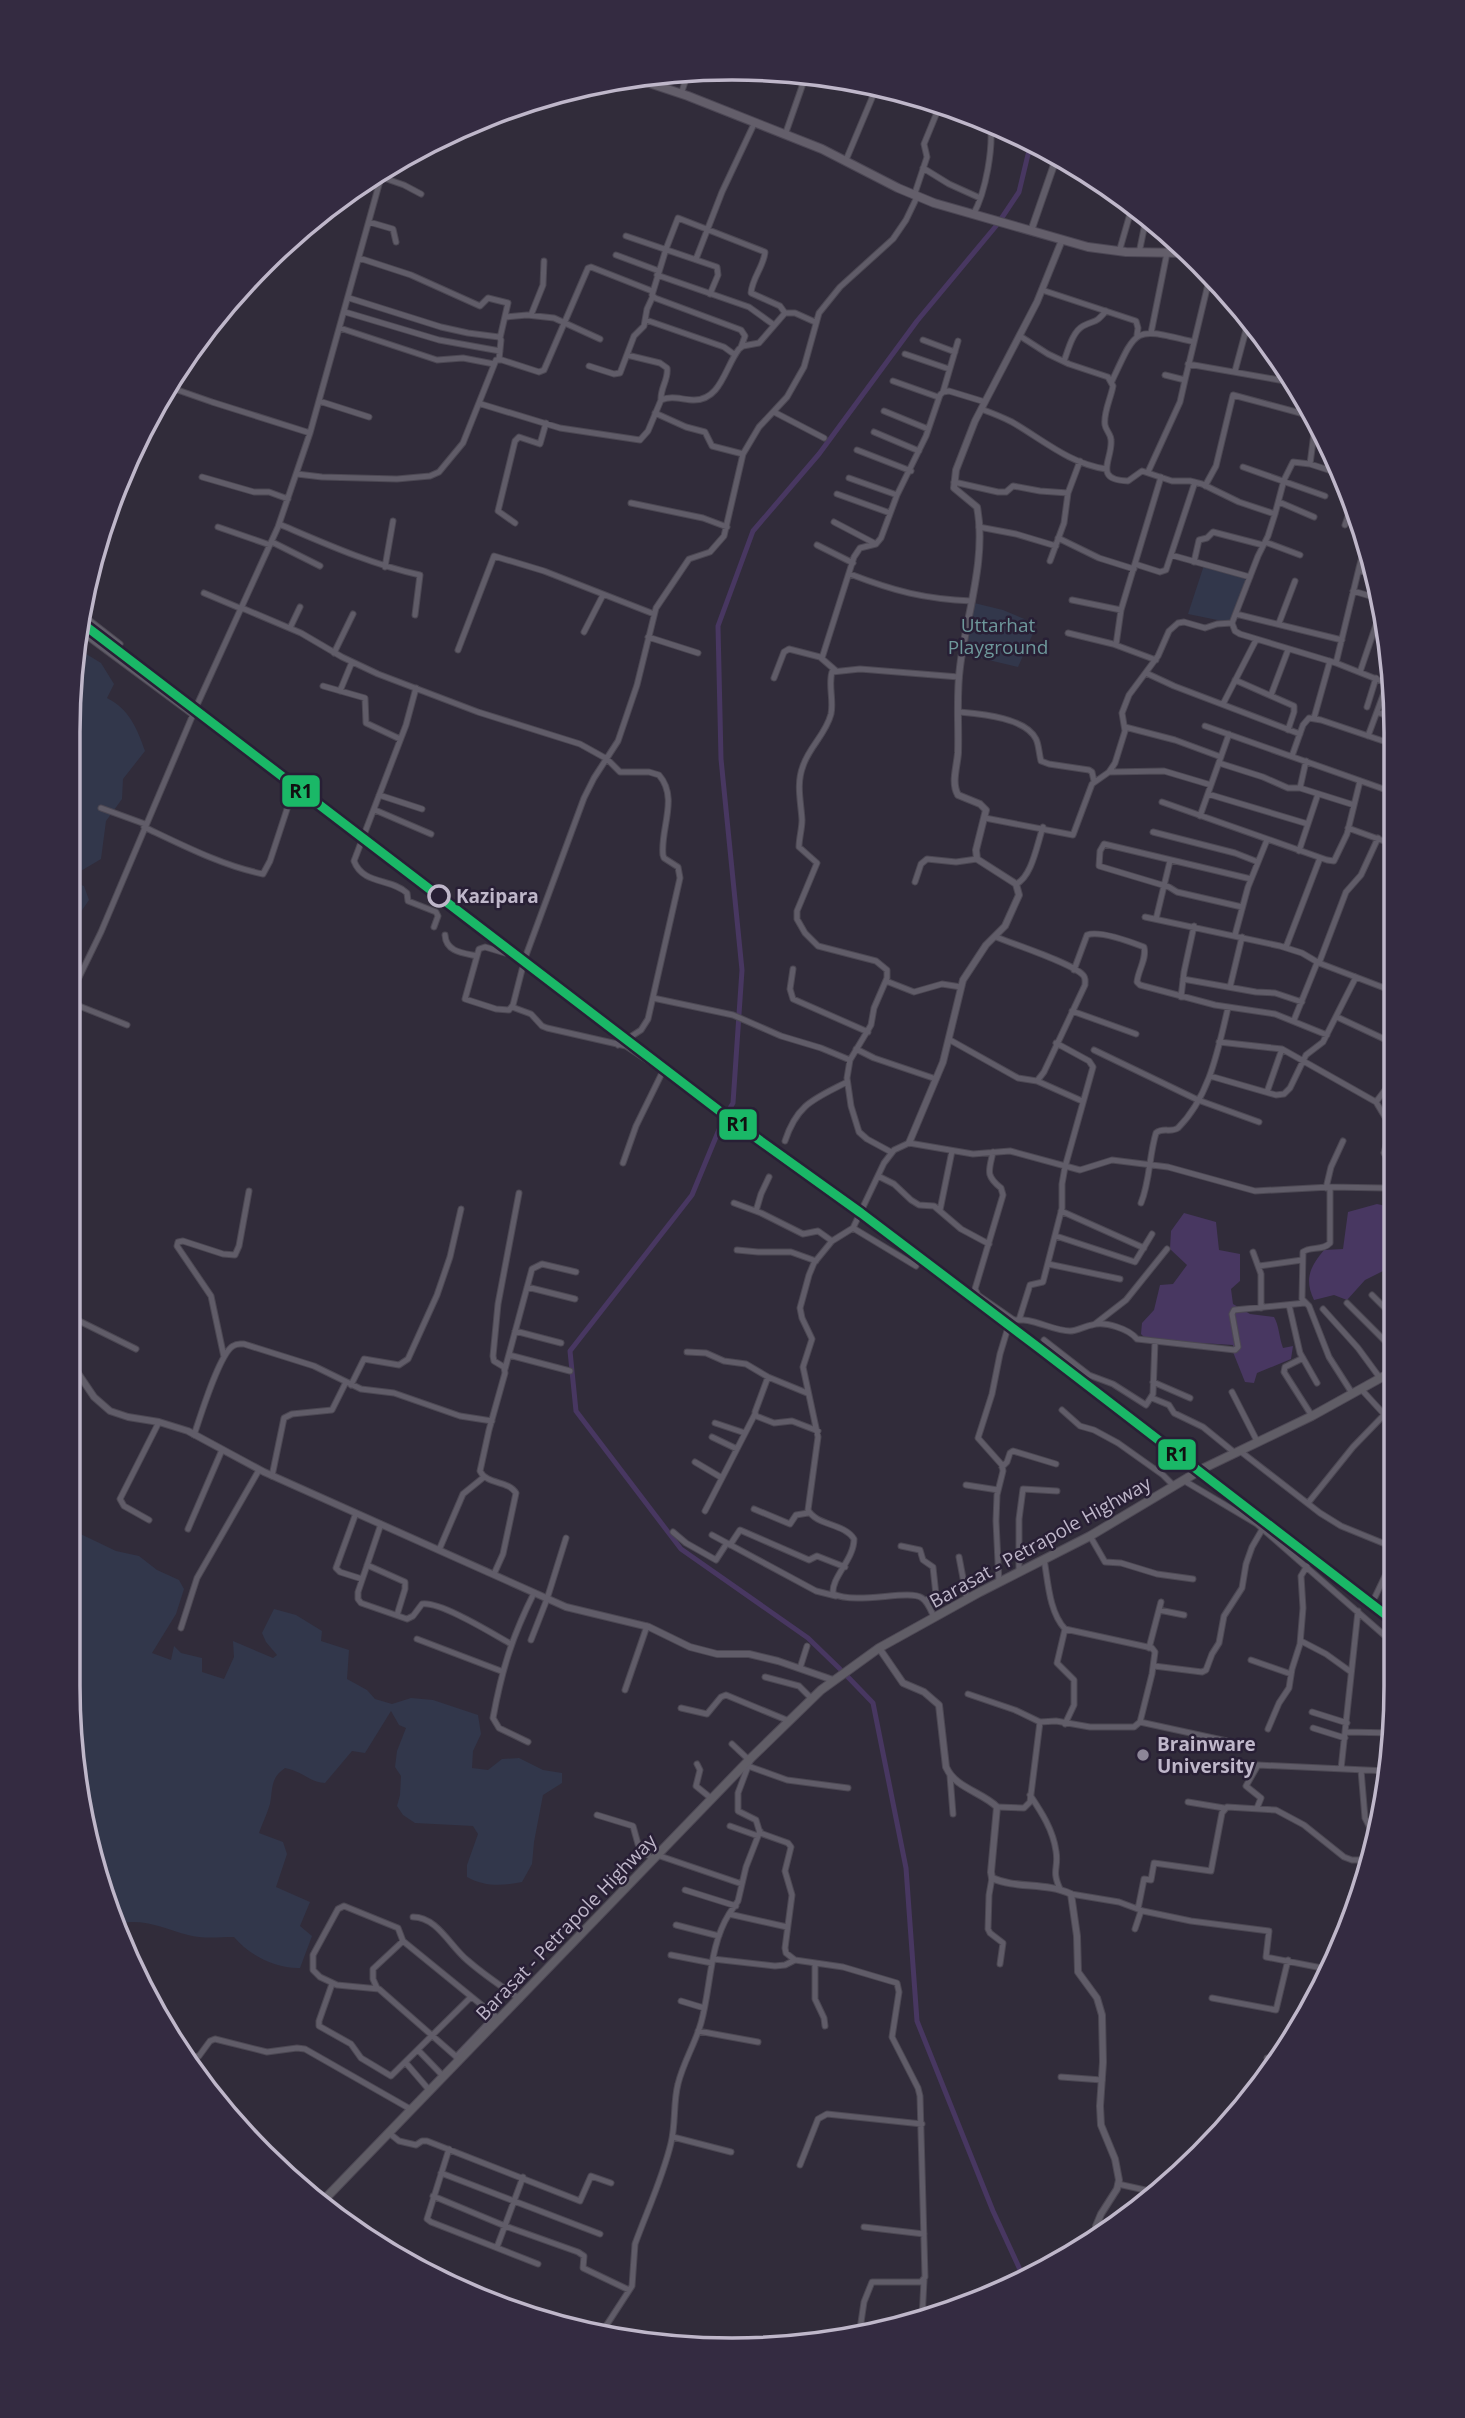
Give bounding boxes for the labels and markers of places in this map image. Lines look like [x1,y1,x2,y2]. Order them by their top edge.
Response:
place label: Kazipara [456,883,539,909]
marker: Kazipara [428,885,450,907]
place label: Brainware University [1157,1731,1256,1779]
marker: Brainware University [1135,1747,1151,1763]

